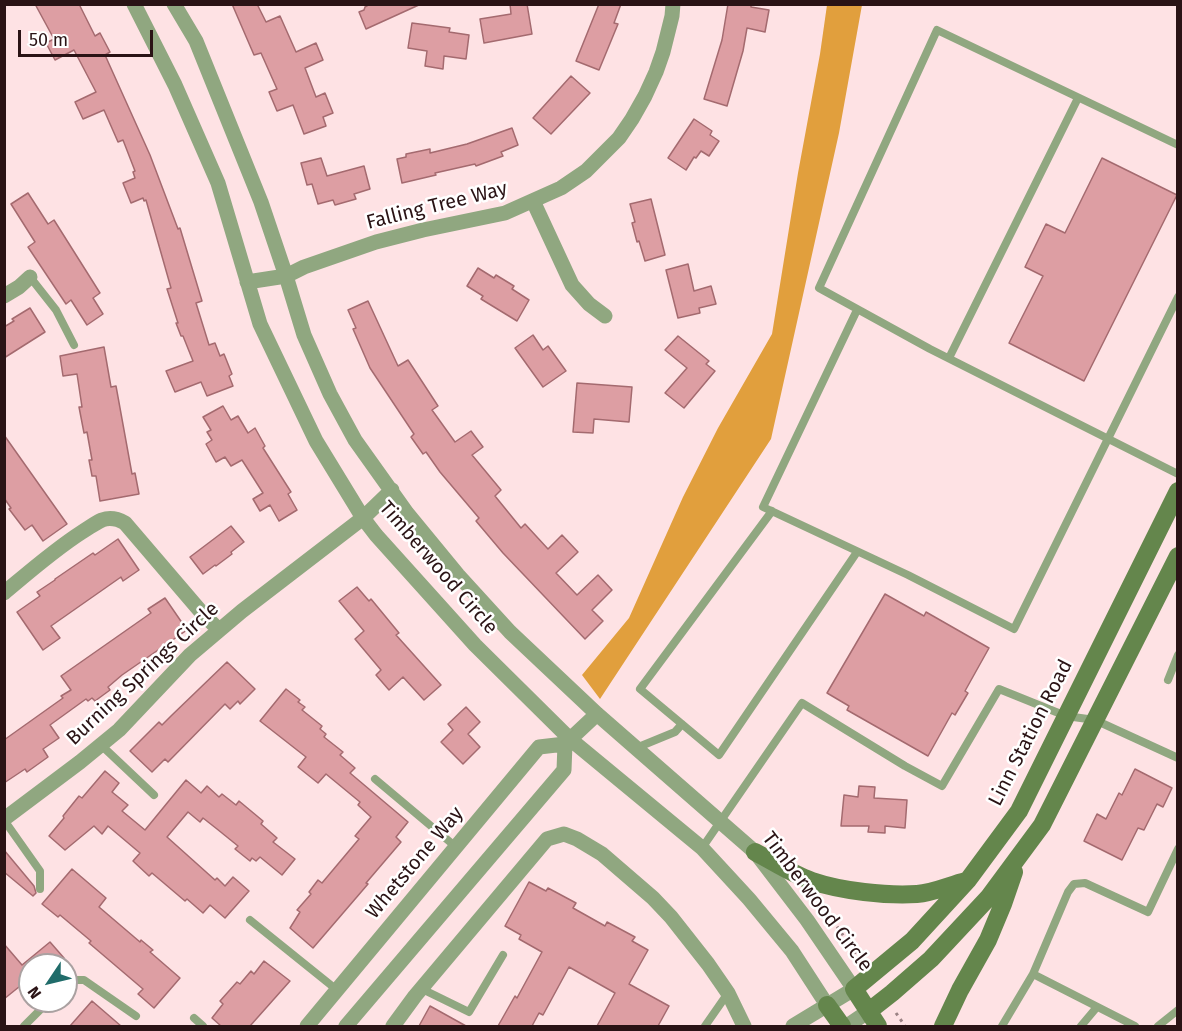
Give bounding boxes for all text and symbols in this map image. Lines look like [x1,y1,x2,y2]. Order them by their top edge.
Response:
scale bar [21,18,156,56]
text: 50 m [29,29,68,51]
street label: Falling Tree Way [364,177,510,235]
street label: Timberwood Circle [374,496,502,640]
street label: Burning Springs Circle [62,597,224,751]
street label: Linn Station Road [984,656,1078,810]
street label: Whetstone Way [361,802,469,924]
street label: Timberwood Circle [757,827,877,977]
north arrow [18,953,78,1013]
text: N [24,983,45,1002]

